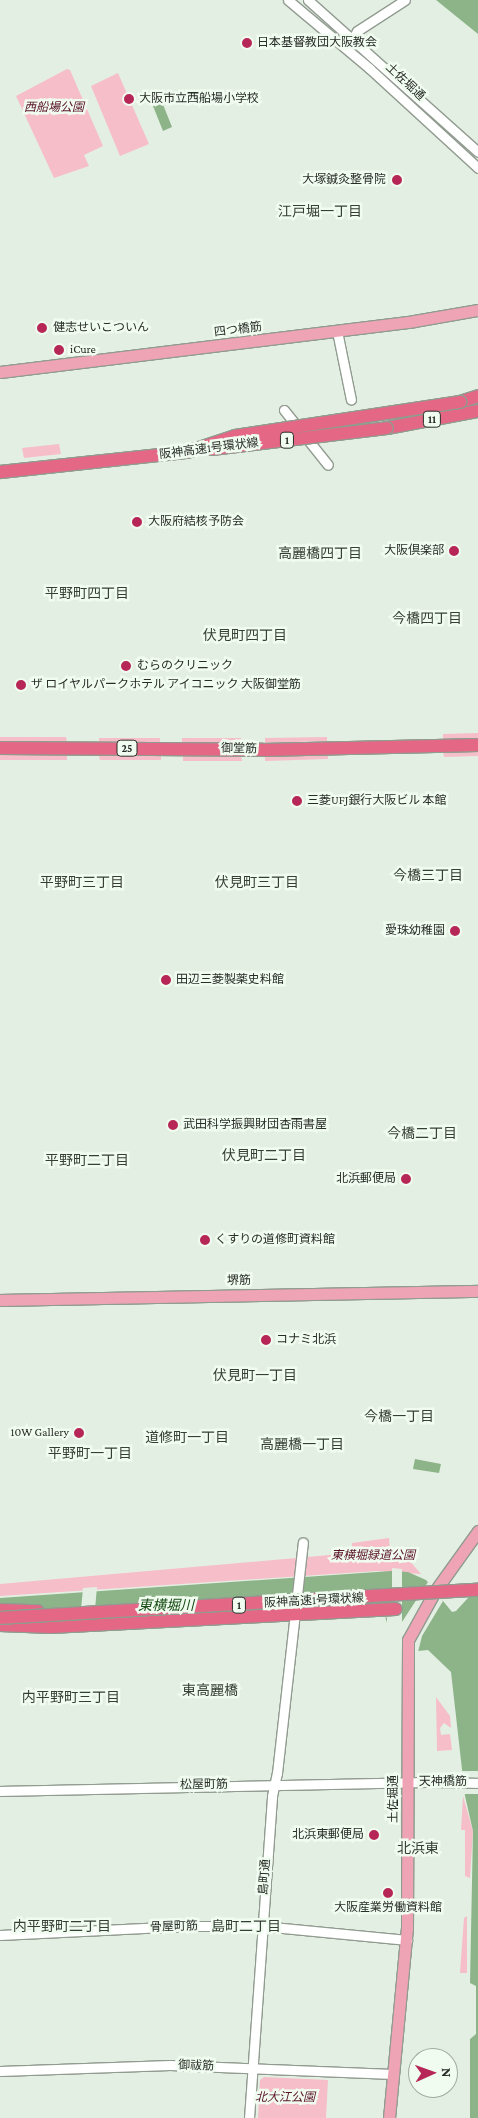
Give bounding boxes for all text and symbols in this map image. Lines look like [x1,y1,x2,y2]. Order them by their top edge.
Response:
place label: 日本基督教団大阪教会 [257,36,377,50]
marker: 日本基督教団大阪教会 [241,37,253,49]
street label: 土佐堀通 [383,60,427,104]
place label: 大阪市立西船場小学校 [139,92,259,106]
marker: 大阪市立西船場小学校 [123,93,135,105]
park label: 西船場公園 [24,101,84,115]
place label: 大塚鍼灸整骨院 [302,173,386,187]
marker: 大塚鍼灸整骨院 [390,173,404,187]
district label: 江戸堀一丁目 [278,203,362,219]
street label: 四つ橋筋 [213,320,263,340]
marker: 健志せいこついん [35,321,49,335]
place label: 健志せいこついん [53,321,149,335]
marker: iCure [52,343,66,357]
place label: iCure [70,343,96,357]
road number: 11 [422,410,442,428]
road number: 1 [280,432,294,448]
street label: 阪神高速1号環状線 [159,436,259,462]
marker: 大阪府結核予防会 [130,515,144,529]
place label: 大阪府結核予防会 [148,515,244,529]
place label: 大阪倶楽部 [384,544,444,558]
district label: 高麗橋四丁目 [278,545,362,561]
marker: 大阪倶楽部 [448,545,460,557]
district label: 平野町四丁目 [45,585,129,601]
district label: 今橋四丁目 [392,610,462,626]
district label: 伏見町四丁目 [203,627,287,643]
marker: むらのクリニック [119,659,133,673]
place label: むらのクリニック [137,659,233,673]
place label: ザ ロイヤルパークホテル アイコニック 大阪御堂筋 [31,678,302,692]
marker: ザ ロイヤルパークホテル アイコニック 大阪御堂筋 [15,679,27,691]
road number: 25 [116,740,138,756]
street label: 御堂筋 [221,741,257,757]
place label: 三菱UFJ銀行大阪ビル 本館 [307,794,447,808]
marker: 三菱UFJ銀行大阪ビル 本館 [291,795,303,807]
district label: 今橋三丁目 [393,867,463,883]
district label: 平野町三丁目 [40,874,124,890]
district label: 伏見町三丁目 [215,874,299,890]
place label: 愛珠幼稚園 [385,924,445,938]
marker: 愛珠幼稚園 [449,925,461,937]
place label: 田辺三菱製薬史料館 [176,973,284,987]
marker: 田辺三菱製薬史料館 [160,974,172,986]
place label: 武田科学振興財団杏雨書屋 [183,1118,327,1132]
marker: 武田科学振興財団杏雨書屋 [167,1119,179,1131]
district label: 今橋二丁目 [387,1125,457,1141]
district label: 伏見町二丁目 [222,1147,306,1163]
district label: 平野町二丁目 [45,1152,129,1168]
place label: 北浜郵便局 [336,1172,396,1186]
marker: 北浜郵便局 [400,1173,412,1185]
place label: くすりの道修町資料館 [215,1233,335,1247]
marker: くすりの道修町資料館 [199,1234,211,1246]
street label: 堺筋 [227,1274,251,1288]
place label: コナミ北浜 [276,1333,336,1347]
marker: コナミ北浜 [260,1334,272,1346]
district label: 伏見町一丁目 [213,1367,297,1383]
district label: 今橋一丁目 [364,1408,434,1424]
place label: 10W Gallery [11,1426,69,1440]
marker: 10W Gallery [73,1427,85,1439]
district label: 道修町一丁目 [145,1429,229,1445]
district label: 高麗橋一丁目 [260,1436,344,1452]
district label: 平野町一丁目 [48,1445,132,1461]
park label: 東横堀緑道公園 [331,1549,415,1563]
street label: 阪神高速1号環状線 [264,1591,364,1611]
road number: 1 [232,1596,246,1614]
water label: 東横堀川 [138,1597,194,1613]
district label: 東高麗橋 [182,1682,238,1698]
district label: 内平野町三丁目 [22,1689,120,1705]
street label: 土佐堀通 [387,1775,401,1823]
street label: 天神橋筋 [419,1775,467,1789]
street label: 松屋町筋 [180,1777,228,1793]
place label: 北浜東郵便局 [292,1828,364,1842]
marker: 北浜東郵便局 [368,1829,380,1841]
district label: 北浜東 [397,1840,439,1856]
street label: 島町通 [257,1859,273,1895]
marker: 大阪産業労働資料館 [382,1887,394,1899]
place label: 大阪産業労働資料館 [334,1901,442,1915]
district label: 内平野町二丁目 [13,1918,111,1934]
district label: 島町二丁目 [211,1918,281,1934]
street label: 骨屋町筋 [150,1919,198,1935]
north arrow [408,2048,458,2098]
street label: 御祓筋 [178,2058,214,2074]
text: N [439,2067,455,2078]
park label: 北大江公園 [255,2091,315,2105]

